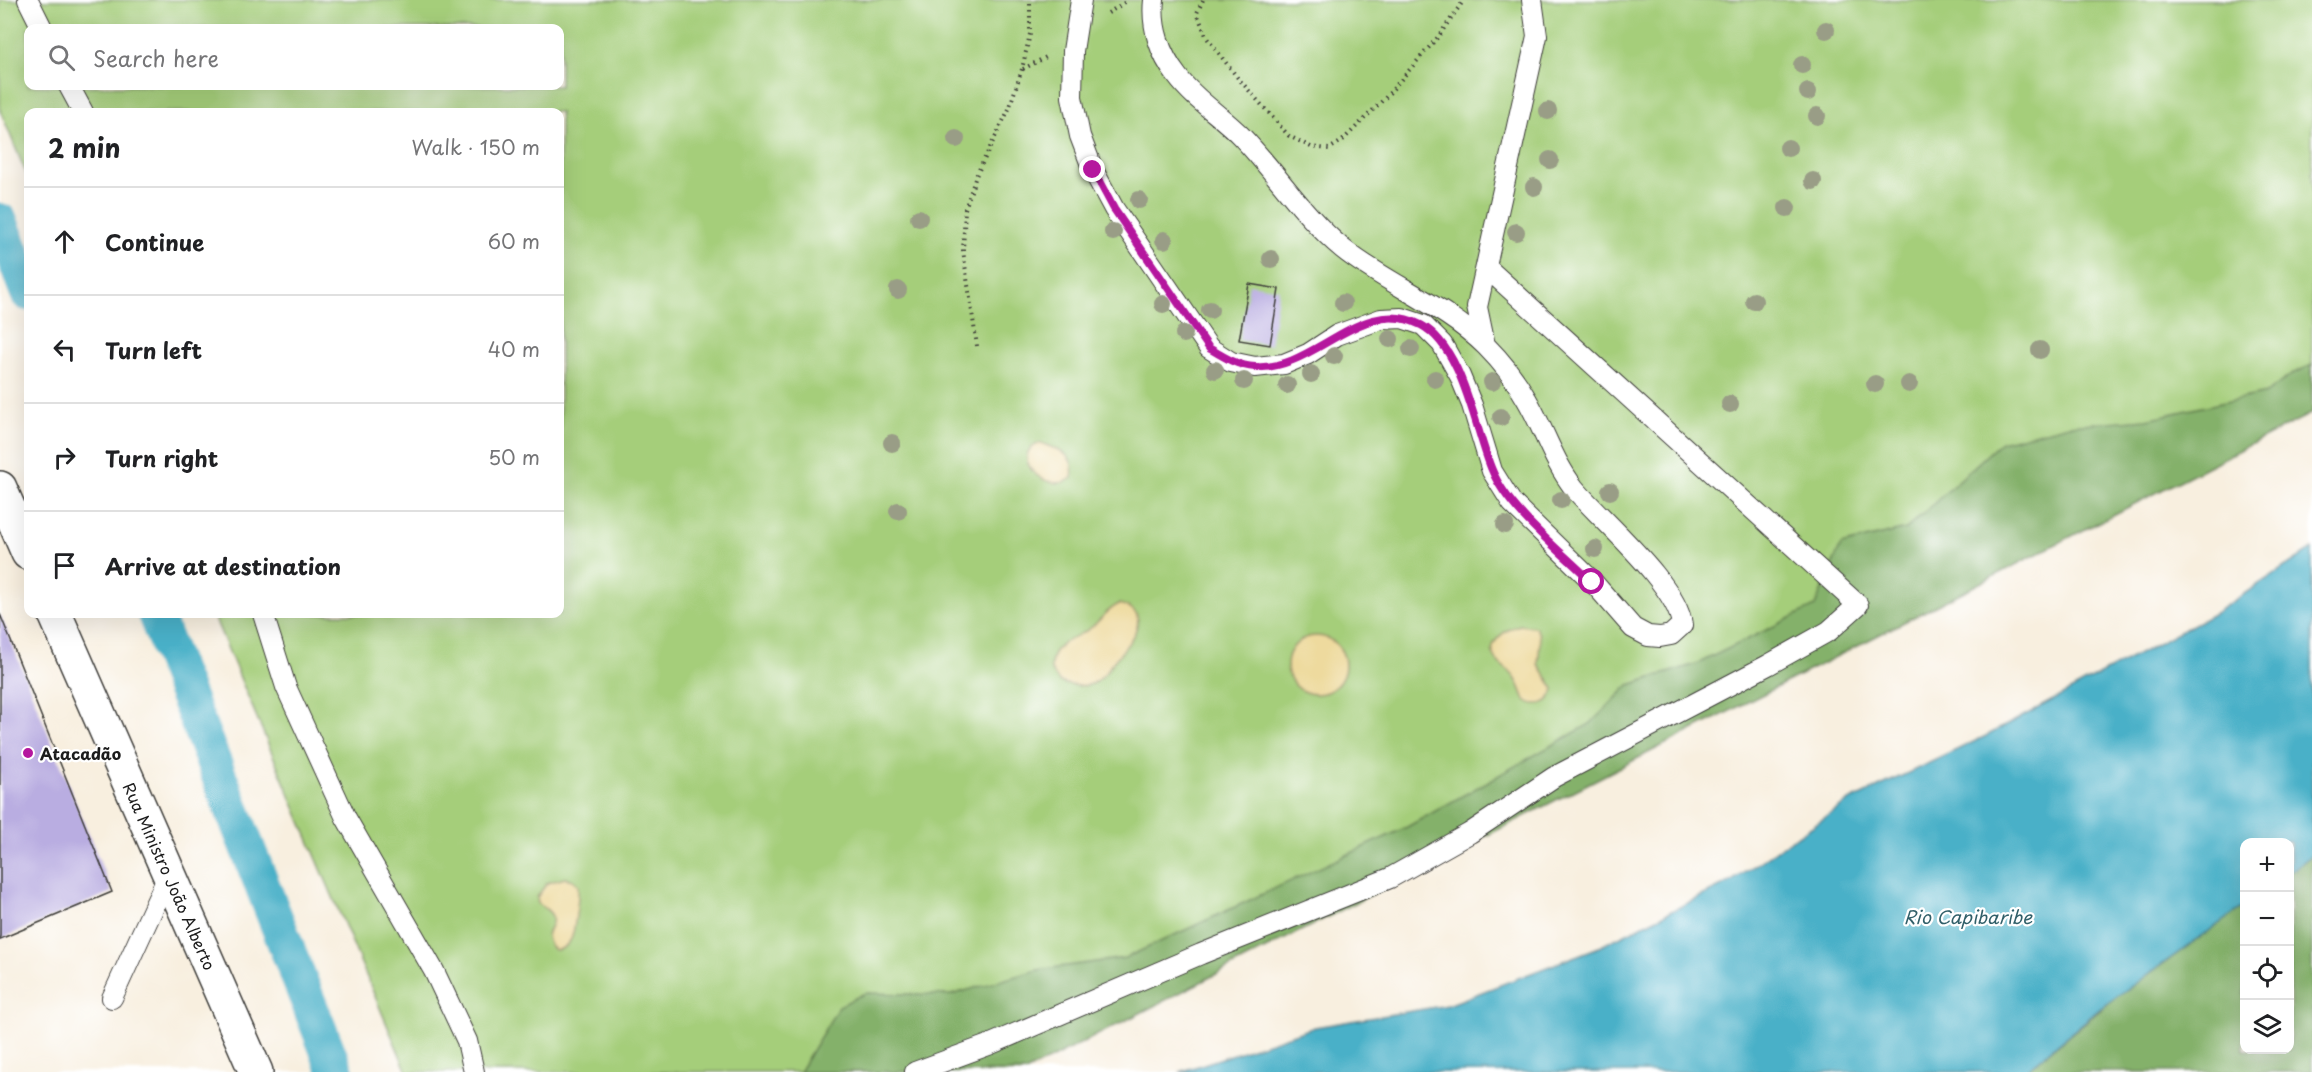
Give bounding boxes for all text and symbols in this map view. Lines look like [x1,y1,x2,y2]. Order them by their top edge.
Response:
search box [24,24,564,90]
icon: search [45,41,78,74]
text: Search here [93,41,219,74]
text: 2 min [48,128,121,167]
text: Walk · 150 m [411,132,540,162]
route end [1079,156,1105,182]
icon: ahead [48,225,81,258]
text: Continue [105,225,204,258]
text: 60 m [488,226,540,256]
icon: left [48,333,81,366]
text: Turn left [105,333,202,366]
text: 40 m [488,334,540,364]
icon: right [48,441,81,474]
text: Turn right [105,441,218,474]
text: 50 m [488,442,540,472]
icon: arrive [48,549,81,582]
text: Arrive at destination [105,549,341,582]
route start [1578,568,1604,594]
place label: Atacadão [40,741,121,765]
marker: Atacadão [21,746,35,760]
street label: Rua Ministro João Alberto [118,778,222,974]
map controls [2240,838,2294,1054]
button: + [2240,838,2294,892]
button: − [2240,892,2294,946]
water label: Rio Capibaribe [1904,903,2033,930]
button: locate [2240,946,2294,1000]
button: layers [2240,1000,2294,1054]

